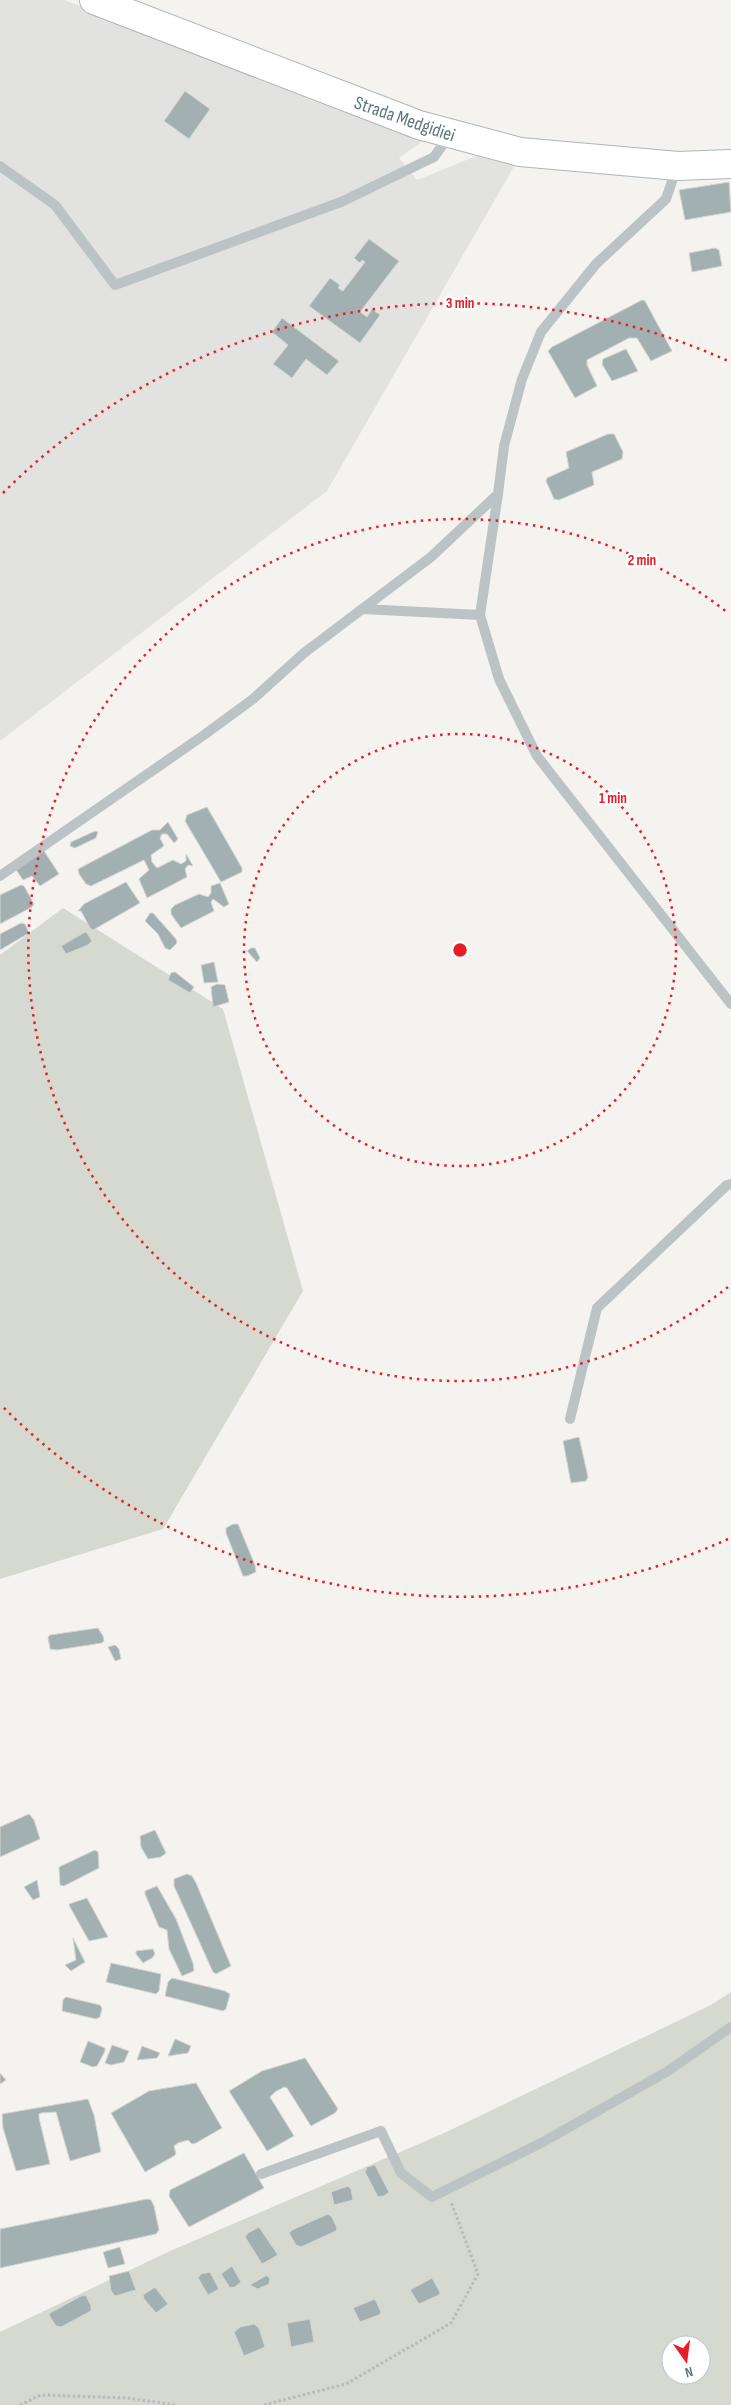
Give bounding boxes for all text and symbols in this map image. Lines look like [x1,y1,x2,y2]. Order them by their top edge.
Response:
street label: Strada Medgidiei [351,91,458,147]
text: 3 min [446,294,474,313]
text: 2 min [628,551,656,570]
text: 1 min [599,789,627,808]
centre of rings [451,941,469,959]
north arrow [661,2335,711,2385]
text: N [683,2363,695,2381]

